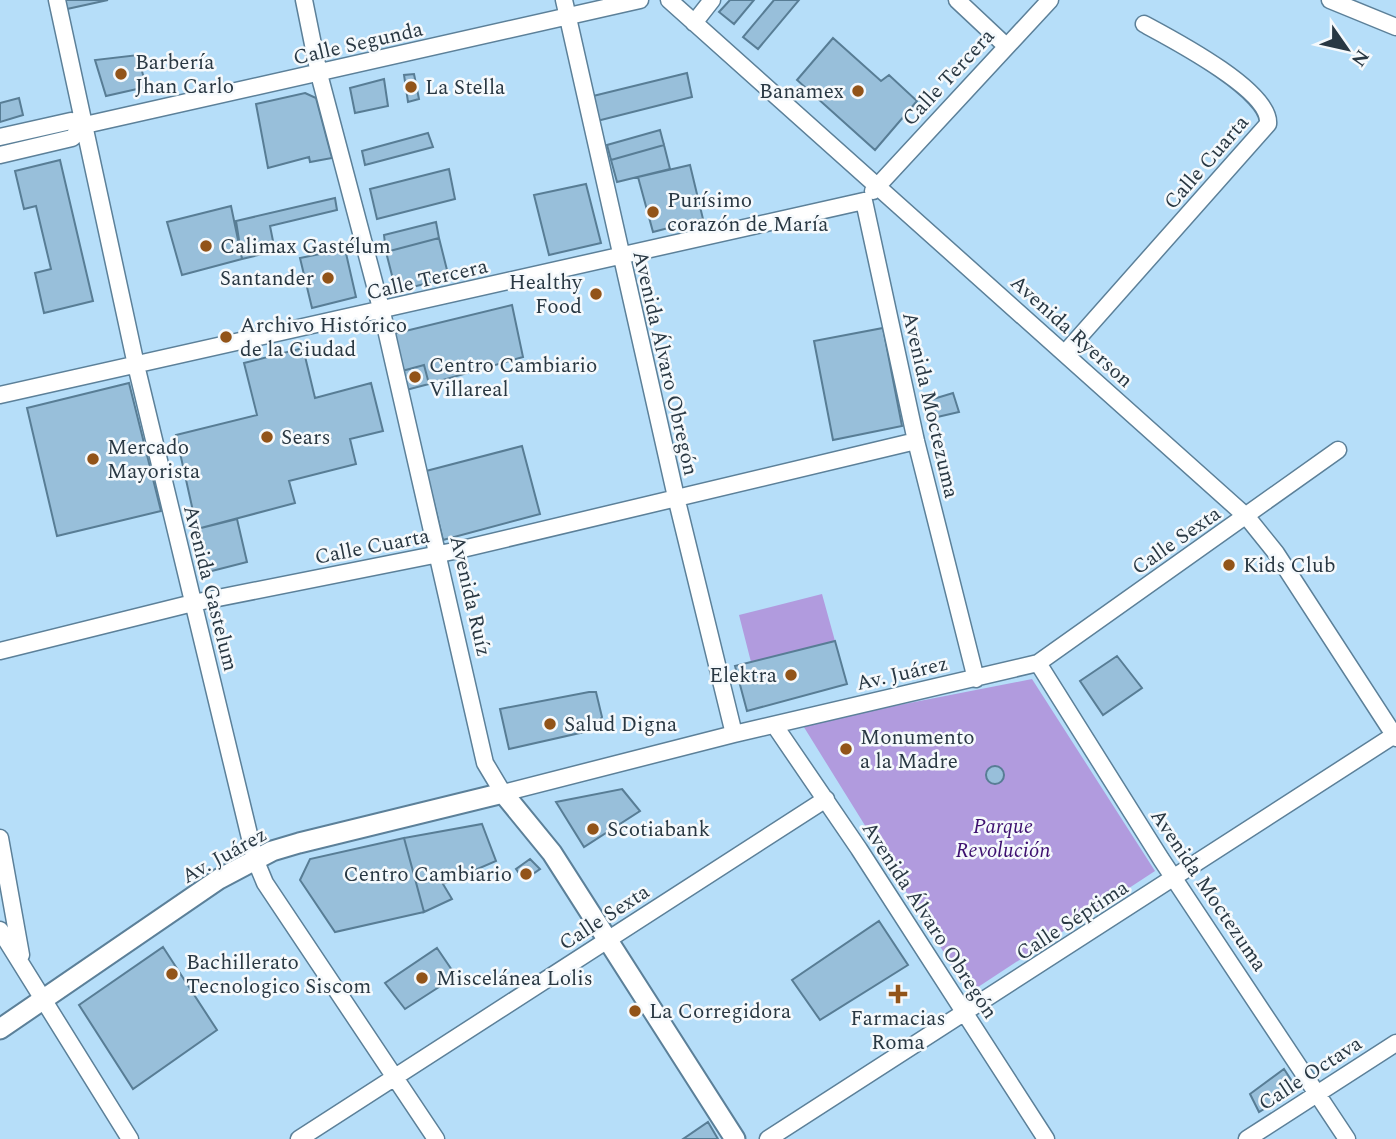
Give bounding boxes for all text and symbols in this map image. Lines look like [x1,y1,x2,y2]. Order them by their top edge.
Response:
street label: Calle Segunda [290,13,427,74]
north arrow [1312,14,1382,84]
street label: Calle Tercera [895,21,1003,134]
text: N [1343,43,1376,72]
place label: Barbería Jhan Carlo [135,47,234,103]
marker: Barbería Jhan Carlo [113,66,129,82]
place label: La Stella [425,72,506,104]
place label: Banamex [759,76,844,108]
marker: La Stella [403,79,419,95]
marker: Banamex [850,83,866,99]
street label: Calle Cuarta [1156,108,1258,217]
place label: Purísimo corazón de María [667,185,829,241]
marker: Purísimo corazón de María [645,204,661,220]
place label: Calimax Gastélum [220,231,391,263]
marker: Calimax Gastélum [198,238,214,254]
street label: Avenida Álvaro Obregón [624,248,706,479]
street label: Calle Tercera [363,250,492,309]
place label: Santander [220,263,314,295]
place label: Healthy Food [509,267,583,323]
street label: Avenida Ryerson [1003,268,1140,396]
marker: Santander [320,270,336,286]
marker: Healthy Food [588,286,604,302]
street label: Avenida Moctezuma [893,309,967,502]
place label: Archivo Histórico de la Ciudad [240,310,407,366]
marker: Archivo Histórico de la Ciudad [218,329,234,345]
place label: Centro Cambiario Villareal [429,350,597,406]
marker: Centro Cambiario Villareal [407,369,423,385]
place label: Sears [281,422,331,454]
marker: Sears [259,429,275,445]
place label: Mercado Mayorista [107,432,201,488]
marker: Mercado Mayorista [85,451,101,467]
street label: Calle Sexta [1125,498,1228,583]
street label: Avenida Gastelum [174,502,246,675]
street label: Calle Cuarta [312,520,433,574]
street label: Avenida Ruíz [441,532,500,660]
place label: Kids Club [1243,550,1335,582]
marker: Kids Club [1221,557,1237,573]
street label: Av. Juárez [853,648,951,700]
place label: Elektra [709,660,778,692]
marker: Elektra [783,667,799,683]
place label: Salud Digna [564,709,678,741]
marker: Salud Digna [542,716,558,732]
place label: Monumento a la Madre [860,722,975,778]
marker: Monumento a la Madre [838,741,854,757]
street label: Avenida Moctezuma [1142,803,1275,979]
park label: Parque Revolución [955,811,1051,867]
place label: Scotiabank [607,814,710,846]
street label: Avenida Álvaro Obregón [853,815,1005,1026]
street label: Av. Juárez [176,819,273,893]
marker: Scotiabank [585,821,601,837]
place label: Centro Cambiario [344,859,512,891]
marker: Centro Cambiario [518,866,534,882]
street label: Calle Séptima [1010,872,1136,969]
street label: Calle Sexta [553,876,657,959]
place label: Bachillerato Tecnologico Siscom [186,947,371,1003]
place label: Miscelánea Lolis [436,963,593,995]
marker: Bachillerato Tecnologico Siscom [164,966,180,982]
marker: Miscelánea Lolis [414,970,430,986]
marker: Farmacias Roma [890,986,906,1002]
place label: La Corregidora [649,996,792,1028]
marker: La Corregidora [627,1003,643,1019]
place label: Farmacias Roma [850,1003,946,1059]
street label: Calle Octava [1252,1028,1369,1119]

